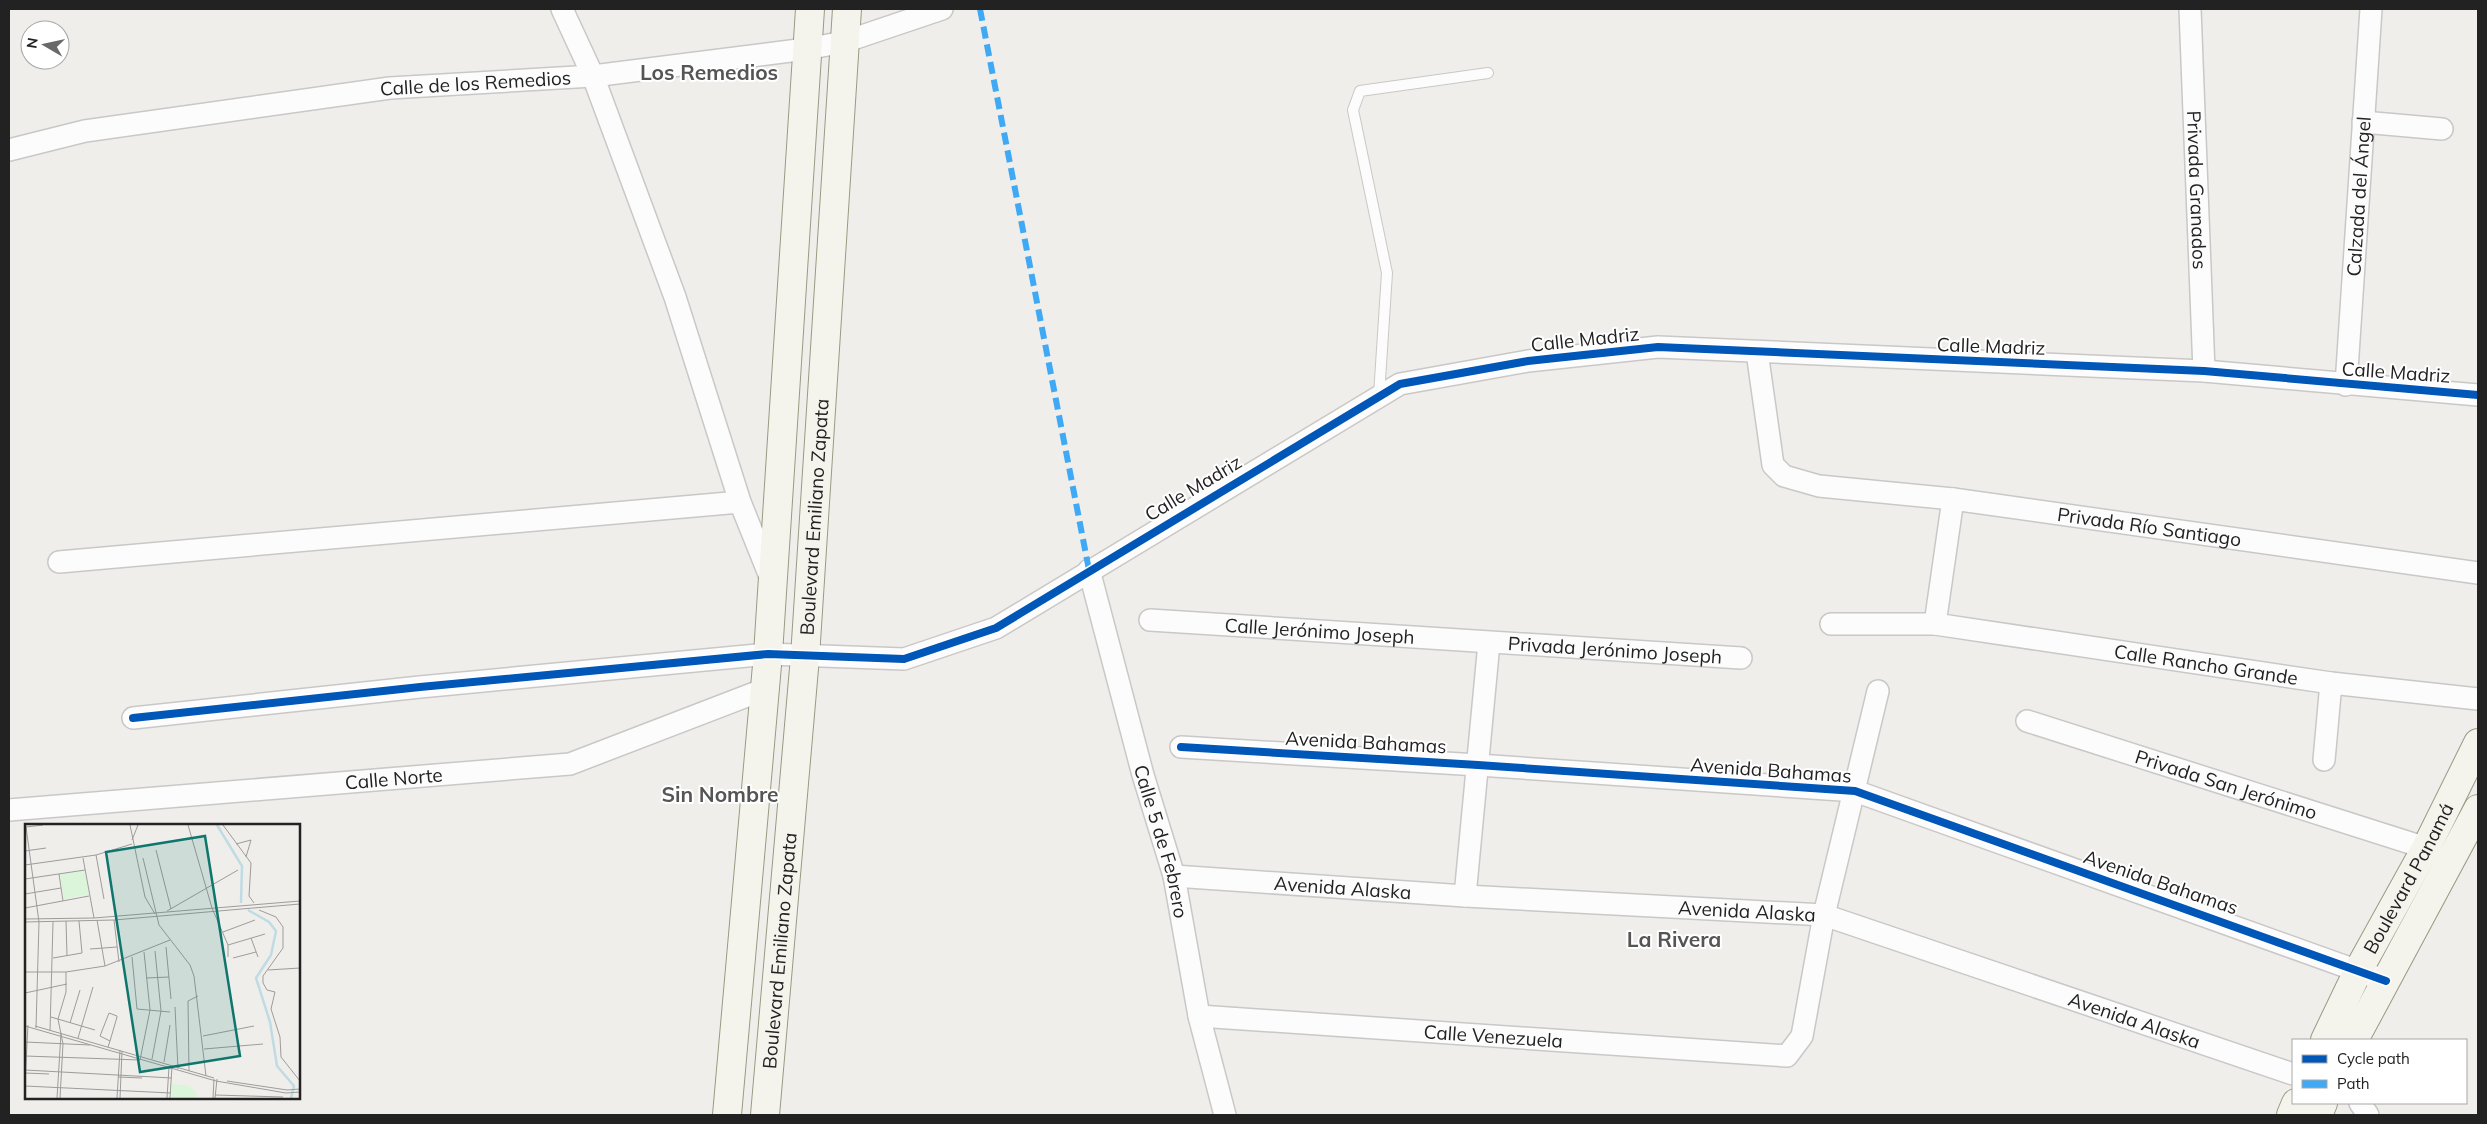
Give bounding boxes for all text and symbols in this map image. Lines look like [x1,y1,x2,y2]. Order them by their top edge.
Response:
north arrow [20,20,70,70]
text: N [22,36,42,50]
district label: Los Remedios [640,59,778,85]
street label: Calle de los Remedios [378,65,572,101]
street label: Privada Granados [2182,110,2212,270]
street label: Calzada del Ángel [2341,116,2376,277]
street label: Calle Madriz [1530,321,1640,357]
street label: Calle Madriz [1936,332,2046,360]
street label: Calle Madriz [2341,356,2451,388]
street label: Boulevard Emiliano Zapata [794,398,834,636]
street label: Calle Madriz [1140,450,1246,526]
street label: Privada Río Santiago [2056,502,2243,552]
street label: Calle Jerónimo Joseph [1224,613,1415,649]
street label: Privada Jerónimo Joseph [1507,631,1723,669]
street label: Calle Rancho Grande [2112,639,2300,690]
street label: Avenida Bahamas [1285,726,1447,758]
street label: Privada San Jerónimo [2132,744,2320,825]
street label: Avenida Bahamas [1690,752,1852,788]
street label: Calle Norte [344,762,443,794]
street label: Calle 5 de Febrero [1129,762,1193,920]
district label: Sin Nombre [661,781,779,807]
street label: Boulevard Panamá [2358,799,2458,958]
inset map [25,824,300,1099]
street label: Boulevard Emiliano Zapata [757,831,802,1070]
street label: Avenida Bahamas [2081,844,2241,920]
street label: Avenida Alaska [1273,871,1412,904]
street label: Avenida Alaska [1678,895,1816,927]
district label: La Rivera [1627,926,1721,952]
street label: Avenida Alaska [2065,987,2203,1054]
street label: Calle Venezuela [1423,1019,1564,1053]
legend [2292,1039,2467,1104]
text: Cycle path [2337,1049,2410,1068]
text: Path [2337,1074,2369,1093]

